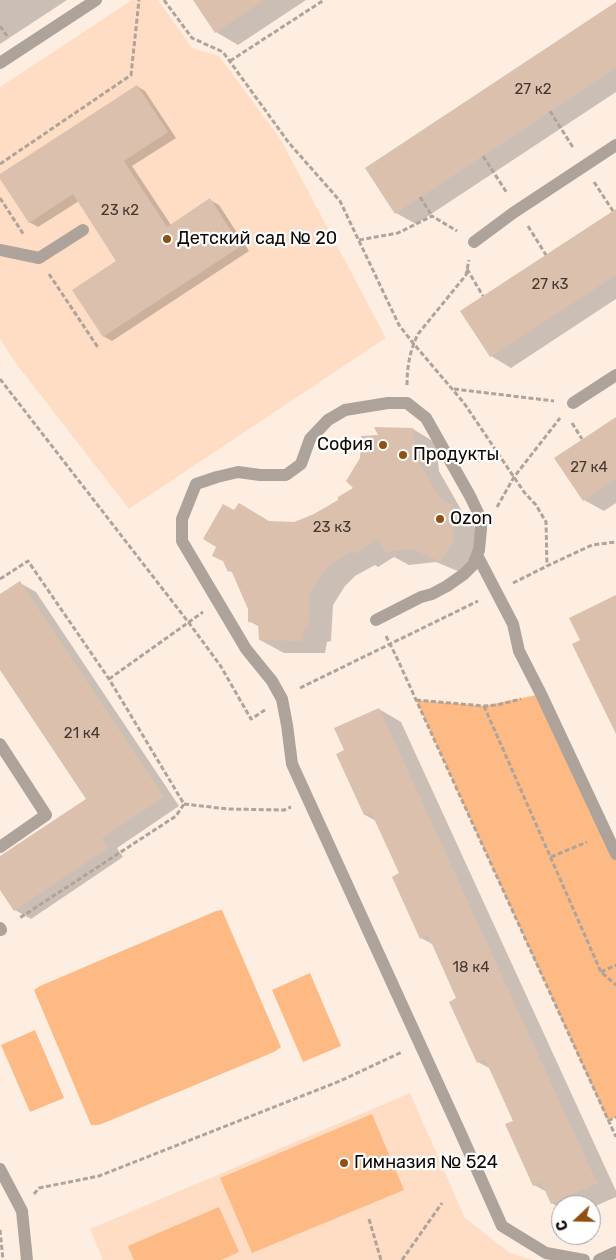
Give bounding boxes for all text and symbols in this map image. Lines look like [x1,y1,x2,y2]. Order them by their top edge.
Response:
house number: 27 к2 [514,81,552,99]
house number: 23 к2 [101,202,139,220]
place label: Детский сад № 20 [177,228,337,250]
marker: Детский сад № 20 [161,233,173,245]
house number: 27 к3 [531,276,569,294]
place label: София [317,434,373,456]
marker: София [377,439,389,451]
place label: Продукты [413,444,499,466]
marker: Продукты [397,449,409,461]
house number: 27 к4 [570,459,608,477]
place label: Ozon [450,508,492,530]
marker: Ozon [434,513,446,525]
house number: 23 к3 [313,519,351,537]
house number: 21 к4 [64,725,100,743]
house number: 18 к4 [453,959,489,977]
place label: Гимназия № 524 [354,1152,498,1174]
marker: Гимназия № 524 [338,1157,350,1169]
north arrow [551,1195,601,1245]
text: С [553,1218,572,1233]

